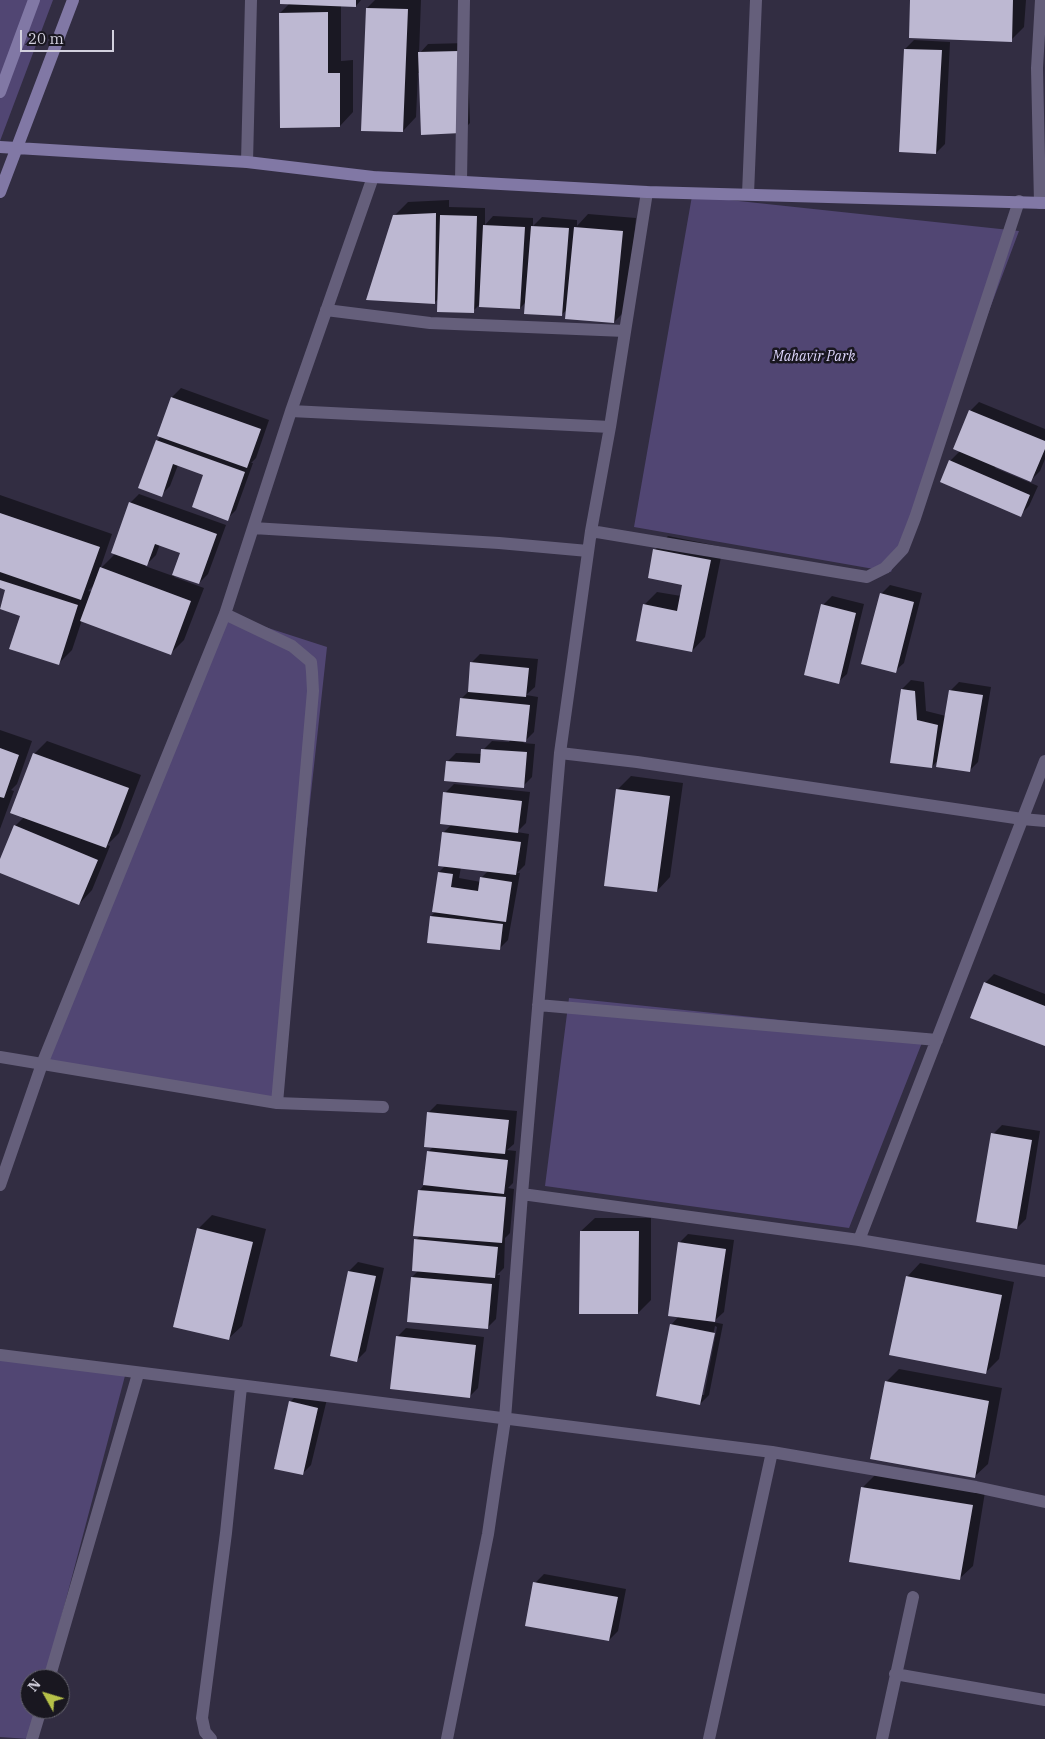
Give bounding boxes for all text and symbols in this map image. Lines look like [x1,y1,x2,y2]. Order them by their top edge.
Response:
scale bar [22,20,116,52]
text: 20 m [28,29,64,48]
park label: Mahavir Park [773,349,855,365]
north arrow [20,1669,70,1719]
text: N [24,1675,45,1695]

